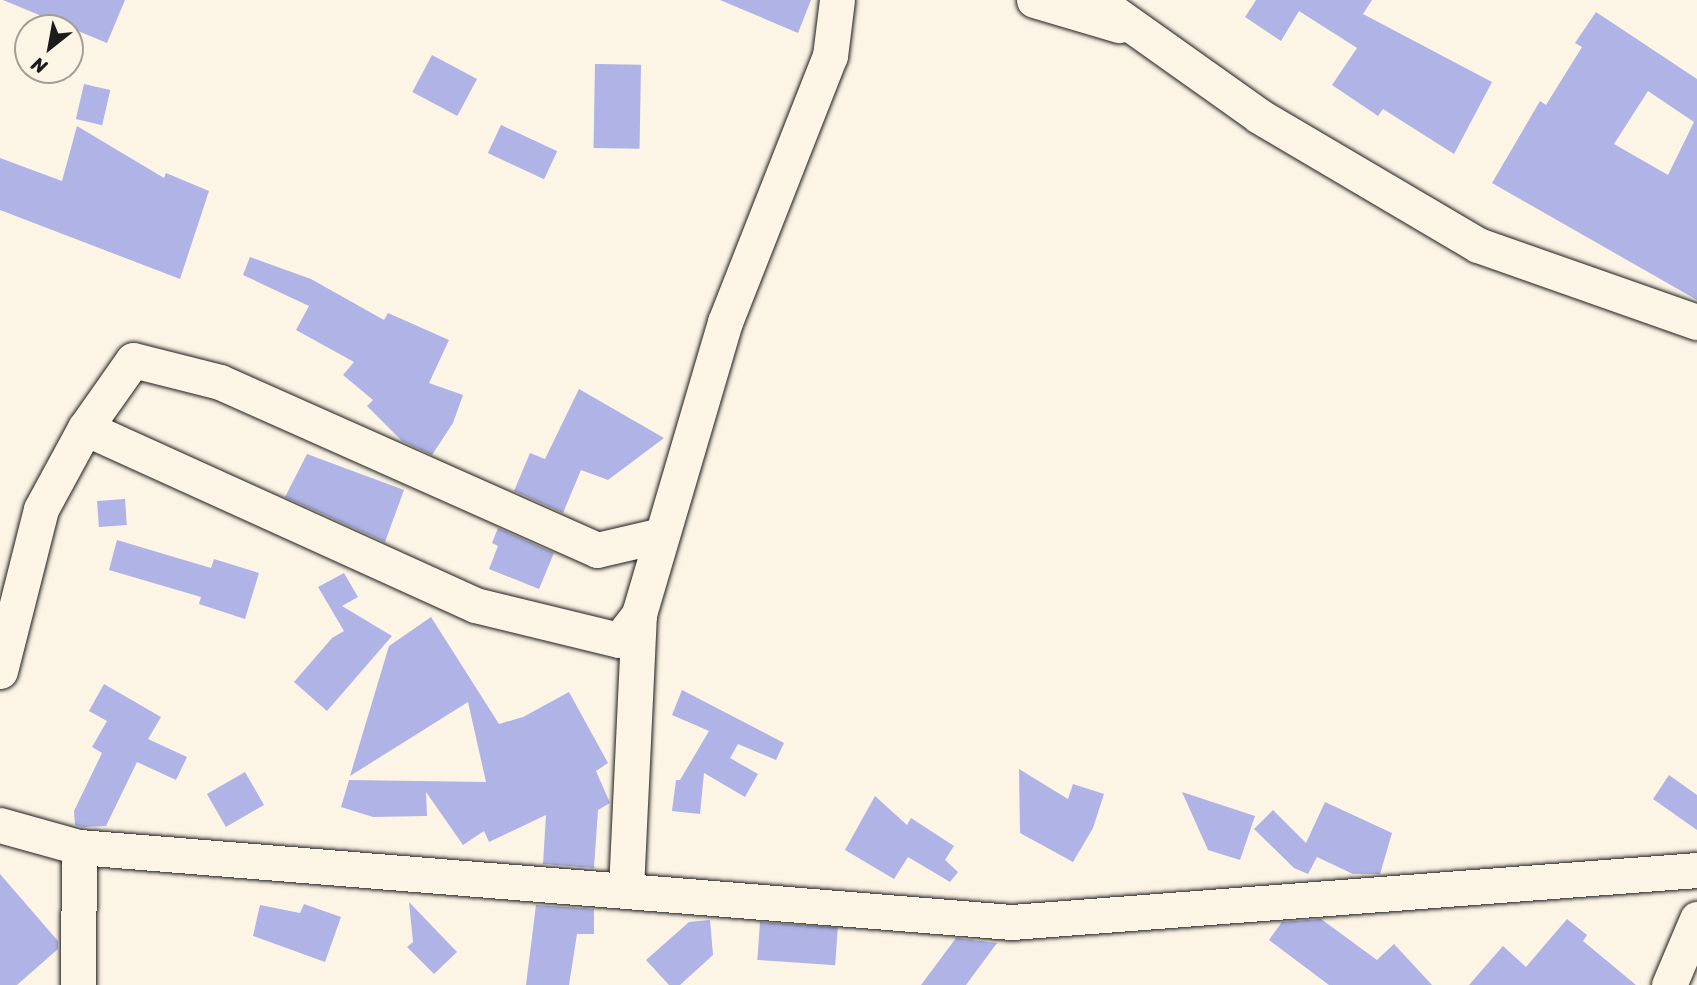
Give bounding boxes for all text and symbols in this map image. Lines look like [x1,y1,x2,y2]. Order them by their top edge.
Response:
north arrow [14,14,84,84]
text: N [25,48,53,83]

